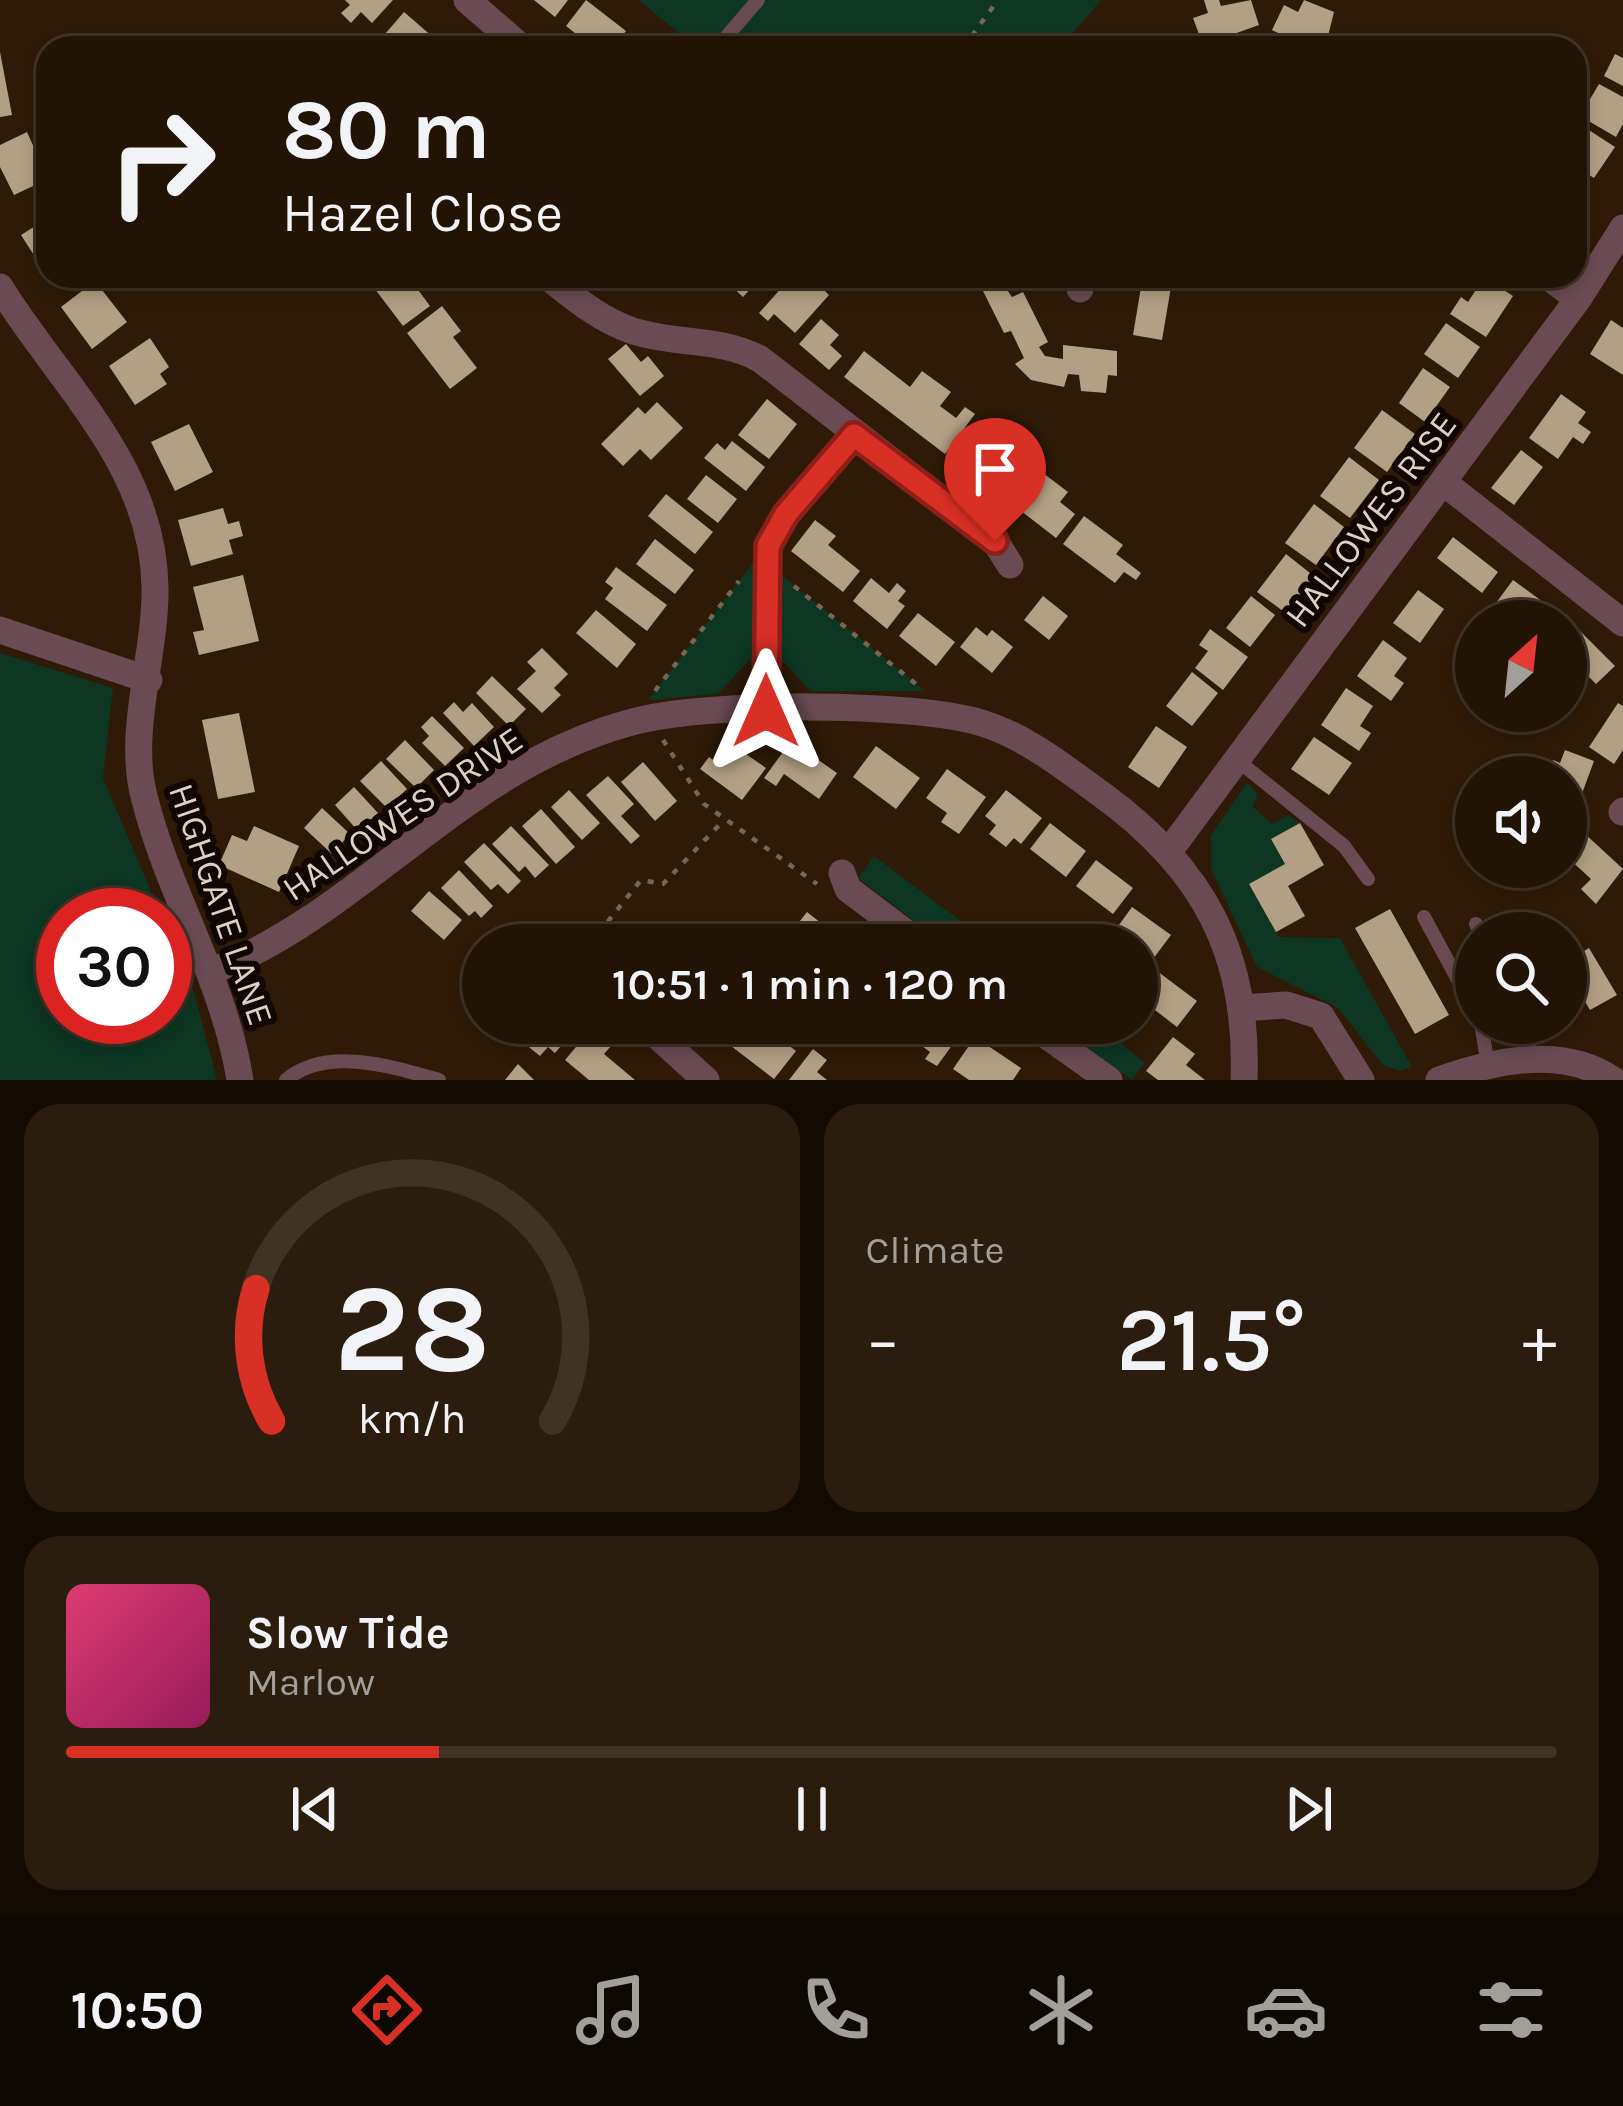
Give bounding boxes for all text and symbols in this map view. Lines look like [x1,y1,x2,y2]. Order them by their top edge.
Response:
text: 80 m [282,81,490,179]
icon: right [84,84,240,240]
text: Hazel Close [282,181,563,245]
street label: HALLOWES RISE [1276,404,1465,635]
pin [944,418,1046,541]
icon: arrive [962,436,1028,502]
north arrow [1455,600,1587,732]
map controls [1455,600,1587,1044]
position arrow [703,648,829,774]
street label: HALLOWES DRIVE [274,718,531,910]
button: sound [1455,756,1587,888]
street label: HIGHGATE LANE [160,778,282,1031]
speed limit sign: 30 [36,888,192,1044]
button: search [1455,912,1587,1044]
text: 10:51 · 1 min · 120 m [612,958,1008,1010]
text: Climate [866,1227,1005,1273]
text: 28 [334,1256,490,1401]
text: 21.5° [1117,1287,1306,1393]
text: − [866,1301,900,1379]
text: + [1522,1301,1557,1379]
text: km/h [357,1394,466,1444]
text: Slow Tide [246,1607,450,1659]
text: Marlow [246,1659,375,1705]
icon: previous [282,1776,348,1842]
icon: pause [779,1776,845,1842]
icon: next [1276,1776,1342,1842]
icon: directions [345,1968,429,2052]
icon: music [569,1968,653,2052]
icon: phone [794,1968,878,2052]
icon: climate [1019,1968,1103,2052]
icon: car [1244,1968,1328,2052]
icon: filters [1469,1968,1553,2052]
text: 10:50 [70,1978,204,2042]

